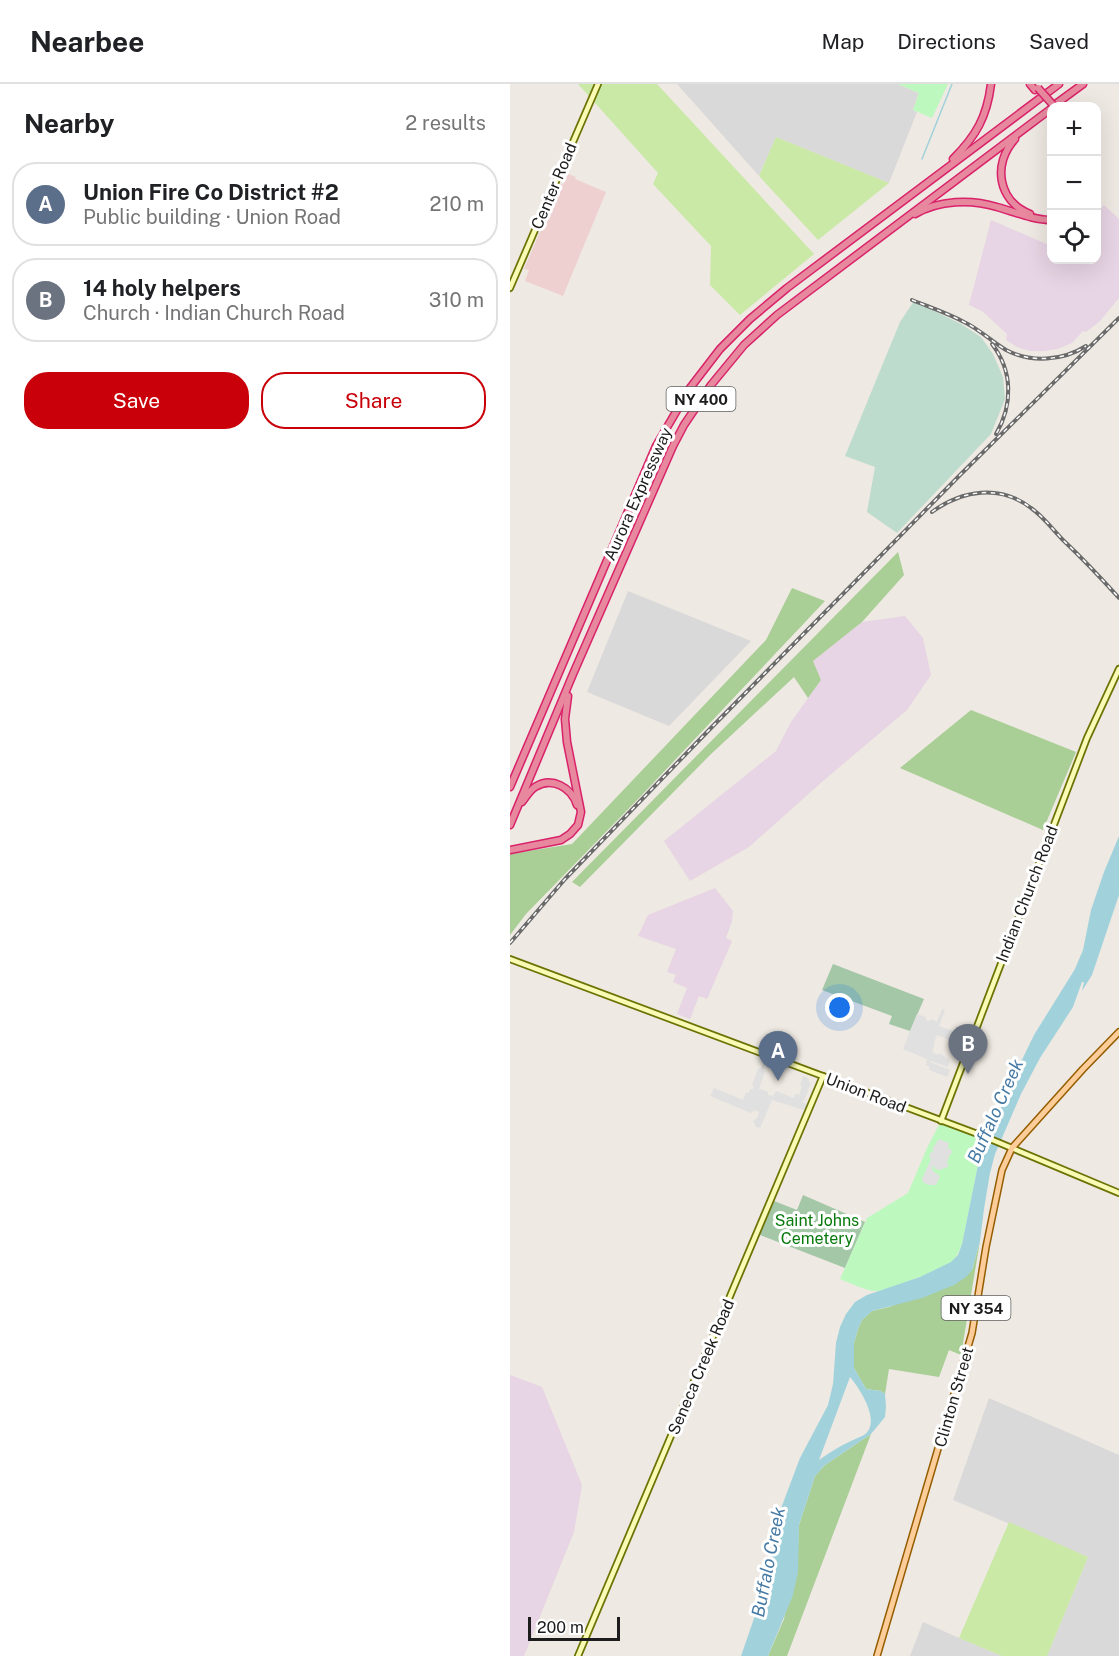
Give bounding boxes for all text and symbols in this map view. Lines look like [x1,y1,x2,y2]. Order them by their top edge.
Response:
text: Nearbee [30,25,144,58]
text: Map [822,29,864,54]
text: Directions [897,29,996,54]
text: Saved [1029,29,1089,54]
map controls [1047,102,1101,264]
button: + [1047,102,1101,156]
text: Nearby [24,108,114,139]
text: 2 results [405,111,486,135]
street label: Center Road [527,140,581,232]
button: − [1047,156,1101,210]
text: Union Fire Co District #2 [83,179,339,205]
text: A [38,192,53,216]
text: 210 m [430,192,484,216]
text: Public building · Union Road [83,205,341,229]
button: locate [1047,210,1101,264]
text: 14 holy helpers [83,275,241,301]
text: B [39,288,52,312]
text: 310 m [429,288,484,312]
text: Church · Indian Church Road [83,301,345,325]
button: Save [24,372,249,429]
button: Share [261,372,486,429]
road number: NY 400 [666,387,735,411]
street label: Aurora Expressway [600,424,676,563]
street label: Indian Church Road [992,823,1062,965]
your location [825,993,854,1022]
pin: B [948,1024,988,1074]
pin: A [758,1032,798,1081]
water label: Buffalo Creek [963,1056,1027,1166]
street label: Union Road [823,1069,909,1117]
park label: Saint Johns Cemetery [775,1211,859,1248]
street label: Seneca Creek Road [664,1296,738,1438]
road number: NY 354 [942,1296,1010,1320]
street label: Clinton Street [931,1345,977,1449]
water label: Buffalo Creek [747,1505,789,1619]
scale bar [528,1614,620,1642]
text: 200 m [537,1618,584,1637]

